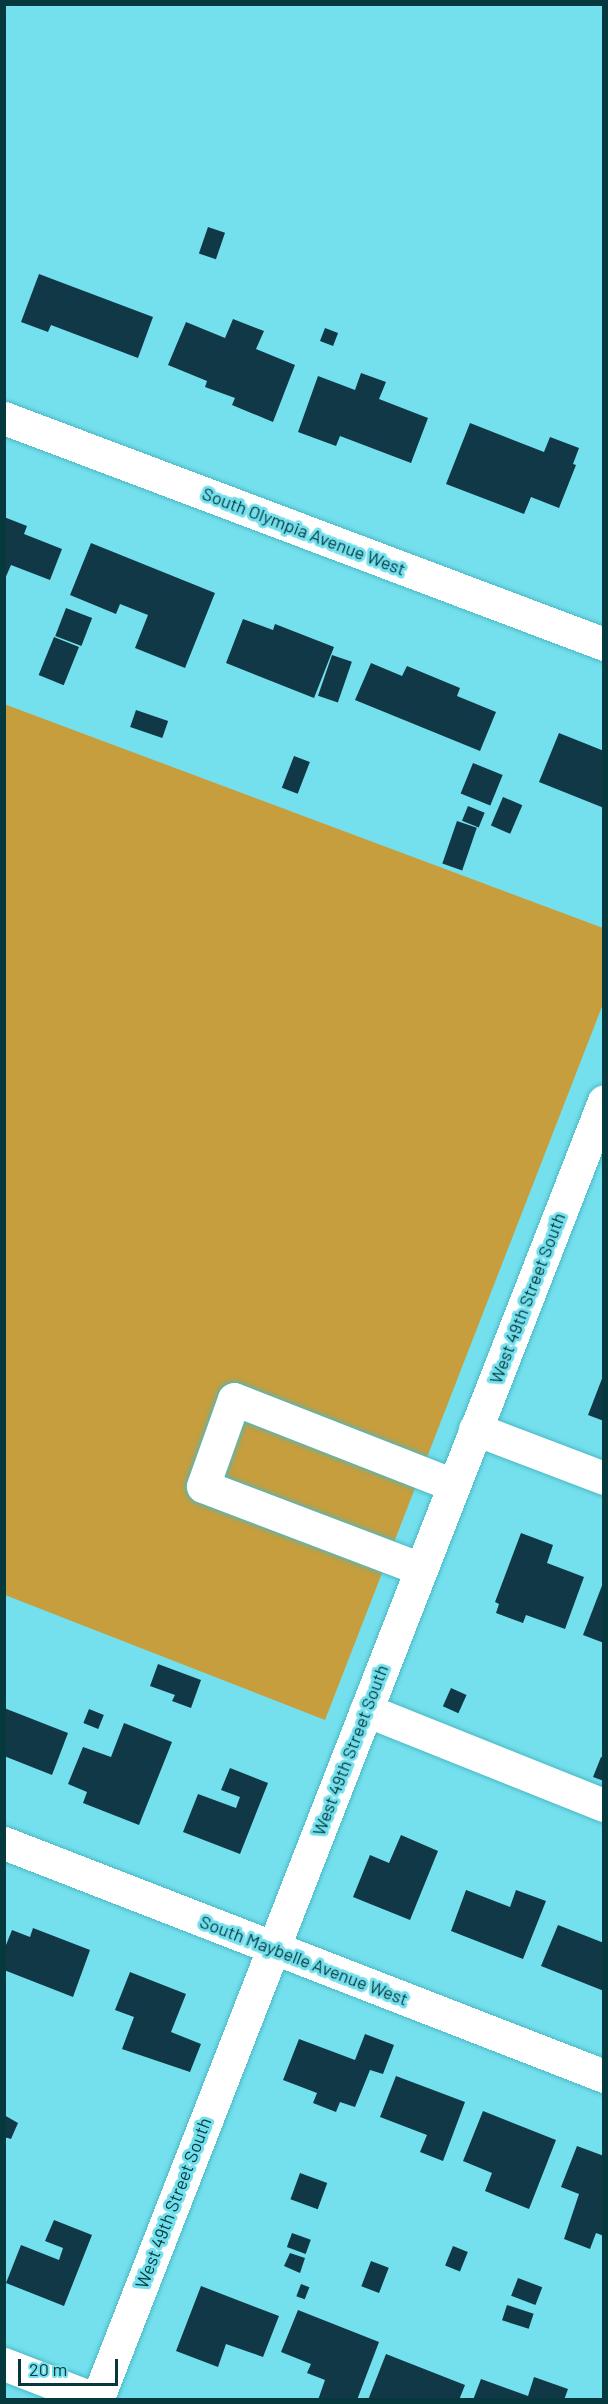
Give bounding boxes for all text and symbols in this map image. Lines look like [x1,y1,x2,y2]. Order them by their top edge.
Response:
street label: South Olympia Avenue West [199,482,409,580]
street label: West 49th Street South [484,1210,570,1386]
street label: West 49th Street South [307,1662,393,1838]
street label: South Maybelle Avenue West [197,1910,411,2010]
street label: West 49th Street South [130,2115,216,2291]
scale bar [21,2347,122,2385]
text: 20 m [29,2358,67,2380]

